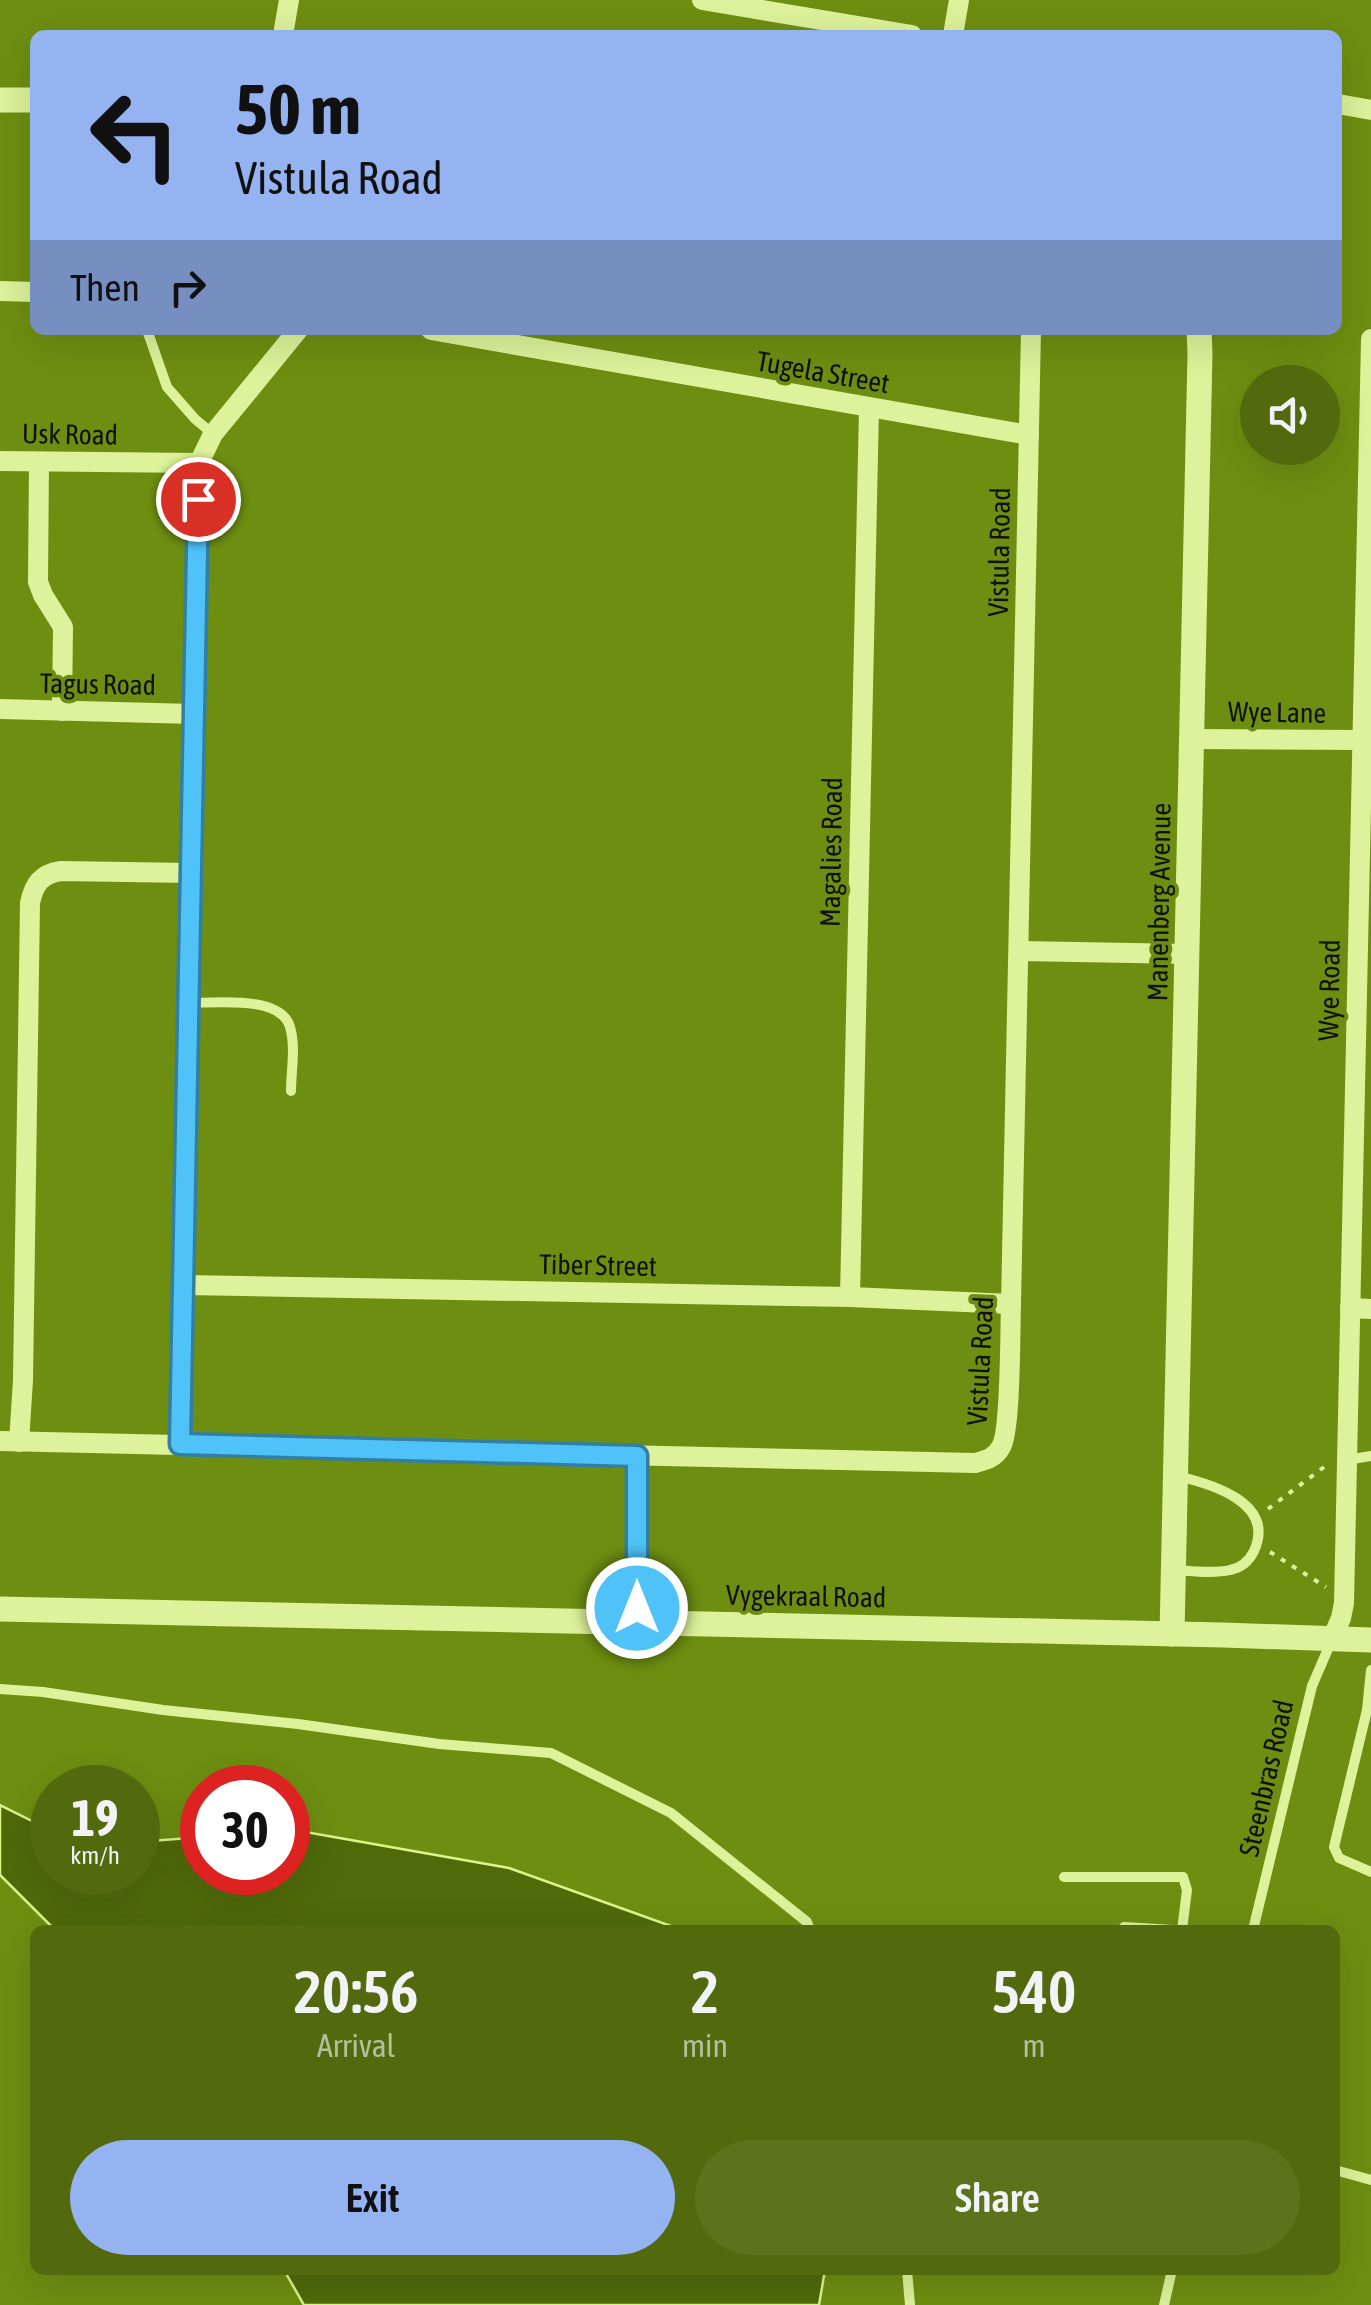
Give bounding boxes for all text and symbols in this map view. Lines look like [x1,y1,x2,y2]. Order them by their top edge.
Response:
text: 50 m [235,69,361,149]
icon: left [70,70,200,200]
text: Vistula Road [235,152,443,204]
icon: right [160,260,215,315]
text: Then [70,266,140,309]
street label: Tugela Street [754,345,892,399]
map controls [1240,365,1340,465]
button: sound [1240,365,1340,465]
street label: Usk Road [22,417,118,451]
pin [156,457,241,542]
icon: arrive [171,472,226,527]
street label: Vistula Road [982,487,1016,617]
street label: Tagus Road [40,667,156,701]
street label: Wye Lane [1228,695,1326,729]
street label: Magalies Road [814,777,848,927]
street label: Manenberg Avenue [1141,803,1177,1001]
street label: Wye Road [1312,939,1346,1041]
street label: Tiber Street [539,1248,657,1282]
street label: Vistula Road [961,1296,999,1426]
position arrow [585,1556,689,1660]
street label: Vygekraal Road [726,1579,886,1613]
street label: Steenbras Road [1232,1697,1300,1859]
speed limit sign: 30 [180,1765,310,1895]
text: 19 [71,1789,118,1847]
text: km/h [70,1841,120,1869]
text: 20:56 [294,1957,418,2026]
text: 2 [691,1957,719,2026]
text: 540 [992,1957,1076,2026]
text: Arrival [317,2027,395,2064]
text: min [682,2027,728,2064]
text: m [1022,2027,1046,2064]
button: Exit [70,2140,675,2255]
button: Share [695,2140,1300,2255]

